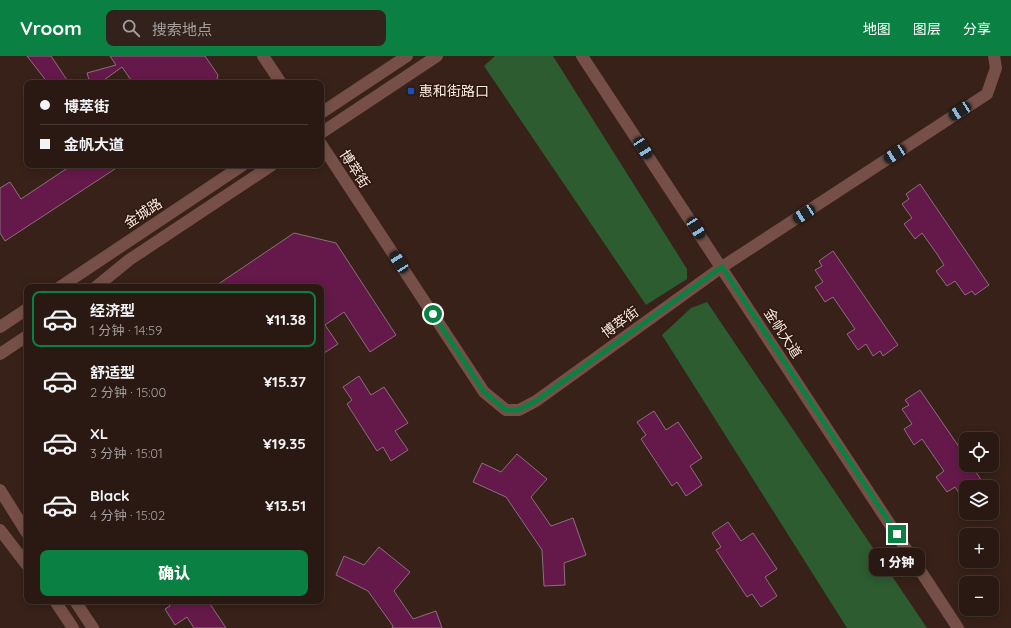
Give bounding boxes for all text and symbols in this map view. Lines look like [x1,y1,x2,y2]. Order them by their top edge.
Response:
search box [106,10,386,46]
text: Vroom [20,16,82,40]
icon: search [120,17,142,39]
text: 搜索地点 [152,20,212,39]
text: 地图 [863,20,891,38]
text: 图层 [913,20,941,38]
text: 分享 [963,20,991,38]
place label: 惠和街路口 [419,82,489,100]
marker: 惠和街路口 [406,86,416,96]
text: 博萃街 [64,97,109,116]
car [947,99,973,123]
text: 金帆大道 [64,135,124,154]
car [631,135,655,161]
car [882,142,908,166]
street label: 博萃街 [336,146,374,192]
street label: 金城路 [120,194,166,232]
car [791,202,817,226]
car [684,215,708,241]
car [387,249,411,275]
icon: car [42,301,78,337]
text: 经济型 [90,301,135,320]
street label: 博萃街 [598,302,642,342]
route start [424,305,442,323]
street label: 金帆大道 [760,305,806,361]
text: ¥11.38 [265,310,306,329]
text: 1 分钟 · 14:59 [90,322,162,338]
icon: car [42,363,78,399]
text: 舒适型 [90,363,135,382]
text: ¥15.37 [263,372,306,391]
text: 2 分钟 · 15:00 [90,384,166,400]
text: XL [90,424,108,443]
icon: car [42,425,78,461]
map controls [959,432,999,616]
button: locate [959,432,999,472]
text: ¥19.35 [263,434,306,453]
text: 3 分钟 · 15:01 [90,445,163,461]
button: layers [959,480,999,520]
text: Black [90,486,130,505]
icon: car [42,487,78,523]
text: ¥13.51 [265,496,306,515]
text: 4 分钟 · 15:02 [90,507,165,523]
route end [888,525,906,543]
button: + [959,528,999,568]
callout: 1 分钟 [869,548,925,576]
button: 确认 [40,550,308,596]
text: 1 分钟 [880,554,914,570]
button: − [959,576,999,616]

